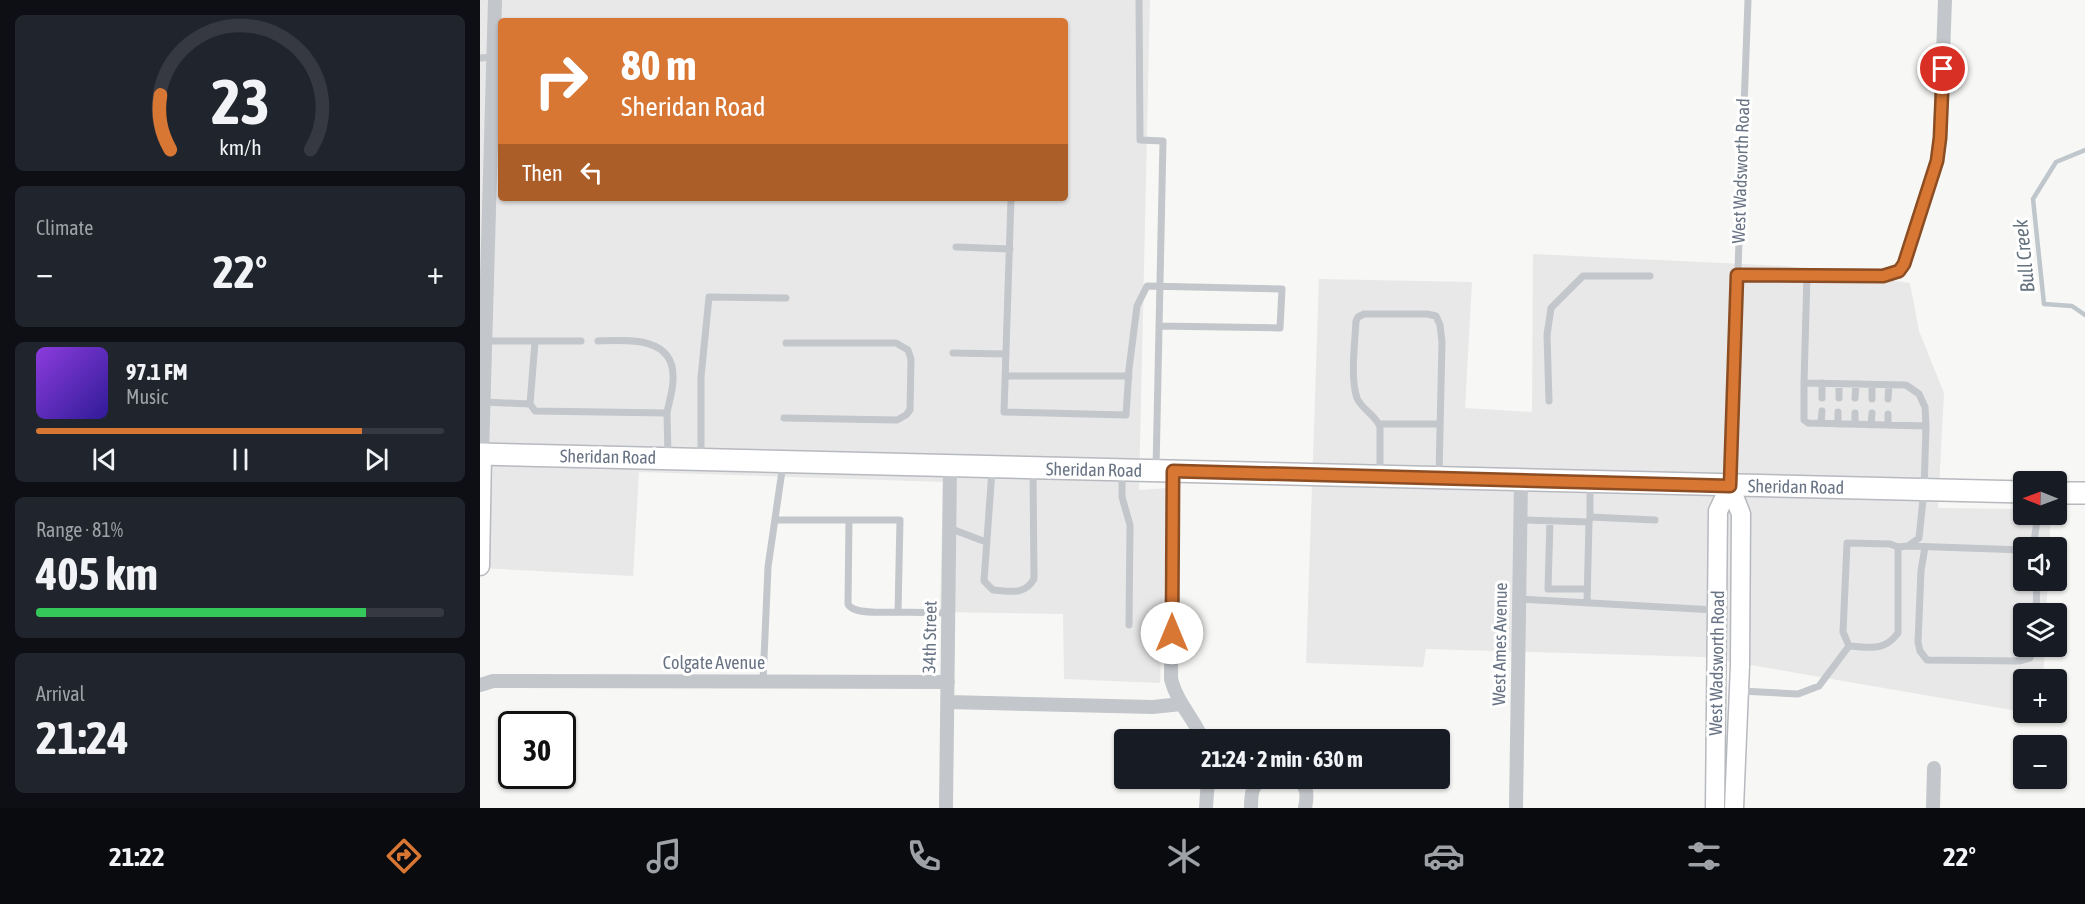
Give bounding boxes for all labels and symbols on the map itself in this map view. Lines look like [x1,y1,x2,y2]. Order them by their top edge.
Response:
pin [1917,43,1968,94]
street label: West Wadsworth Road [1727,98,1754,244]
water label: Bull Creek [2008,218,2039,294]
street label: Sheridan Road [560,445,656,468]
street label: Sheridan Road [1046,458,1142,481]
north arrow [2013,471,2067,525]
street label: Sheridan Road [1748,475,1844,498]
street label: West Ames Avenue [1488,582,1511,706]
street label: West Wadsworth Road [1705,590,1728,736]
street label: 34th Street [918,600,941,674]
position arrow [1140,601,1204,665]
street label: Colgate Avenue [663,652,765,673]
speed limit sign: 30 [498,711,576,789]

